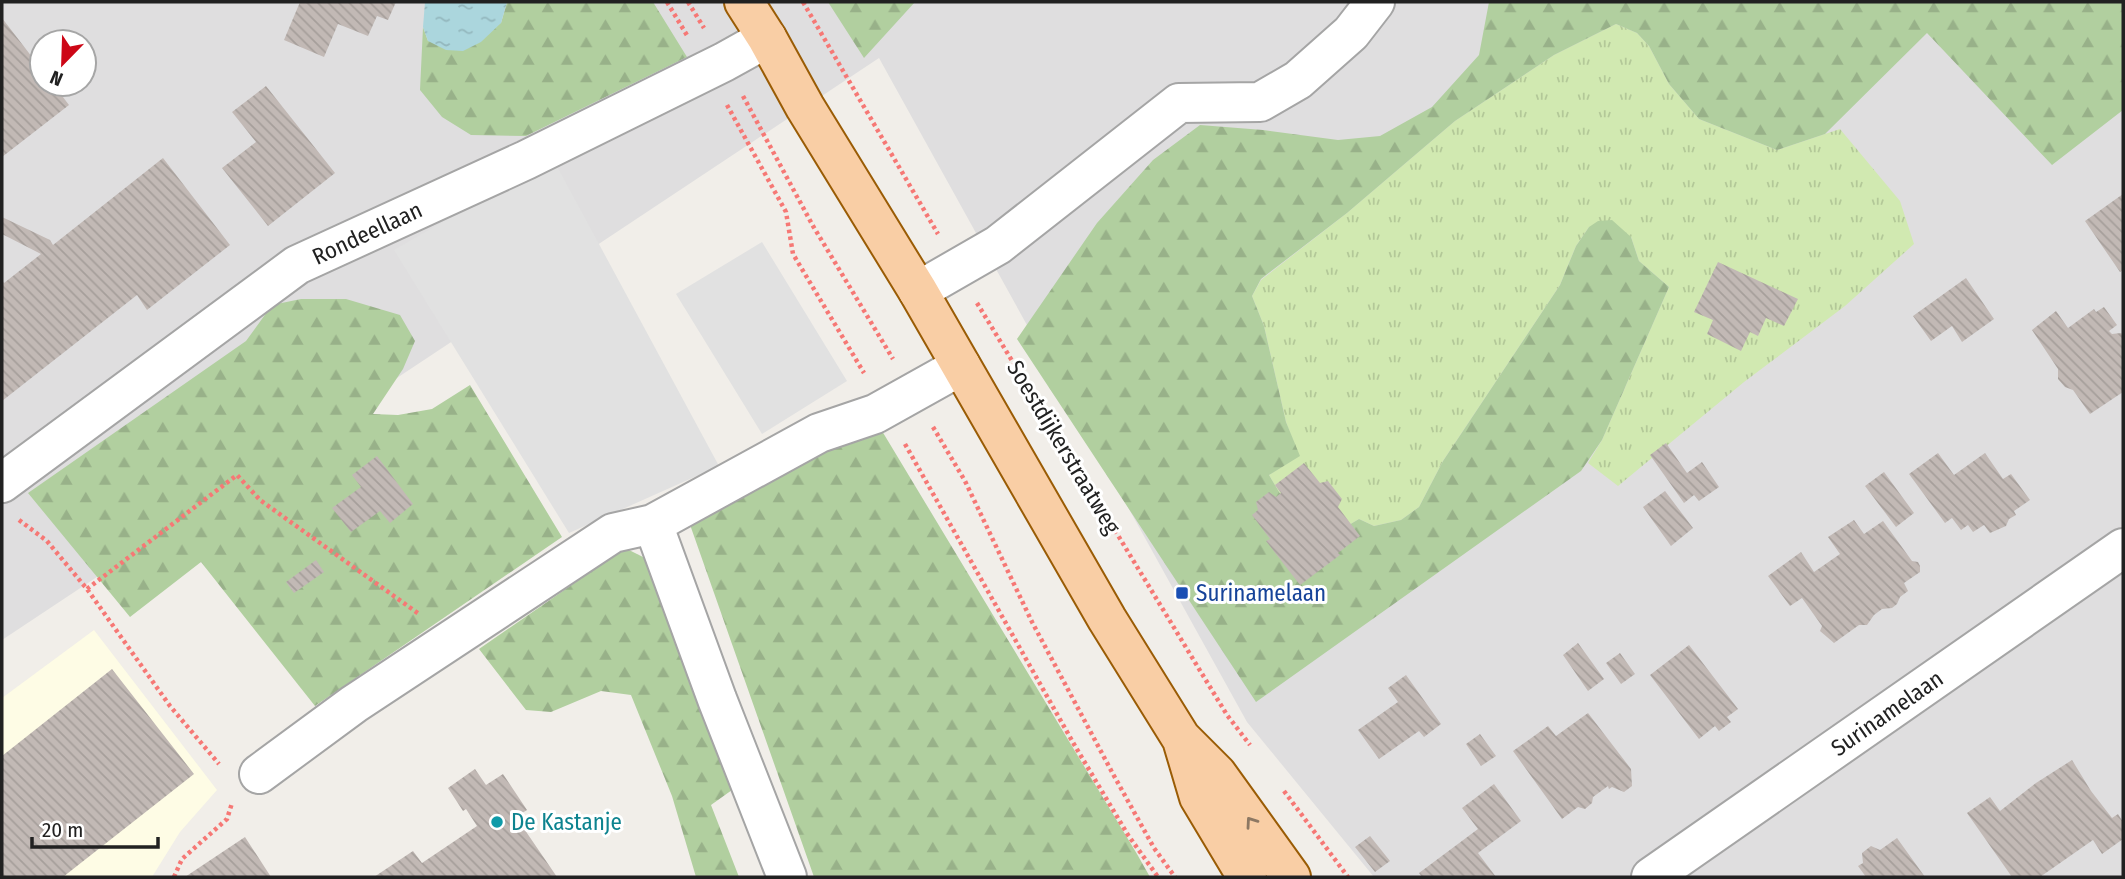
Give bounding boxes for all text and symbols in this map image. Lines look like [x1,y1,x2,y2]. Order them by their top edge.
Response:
north arrow [28,28,98,98]
text: N [47,65,66,91]
street label: Rondeellaan [308,195,426,271]
street label: Soestdijkerstraatweg [1001,355,1127,539]
place label: Surinamelaan [1196,579,1326,607]
marker: Surinamelaan [1174,585,1190,601]
street label: Surinamelaan [1826,664,1948,762]
scale bar [32,806,158,850]
place label: De Kastanje [511,808,622,836]
marker: De Kastanje [489,814,505,830]
text: 20 m [42,817,83,843]
one-way arrow [1247,817,1259,830]

